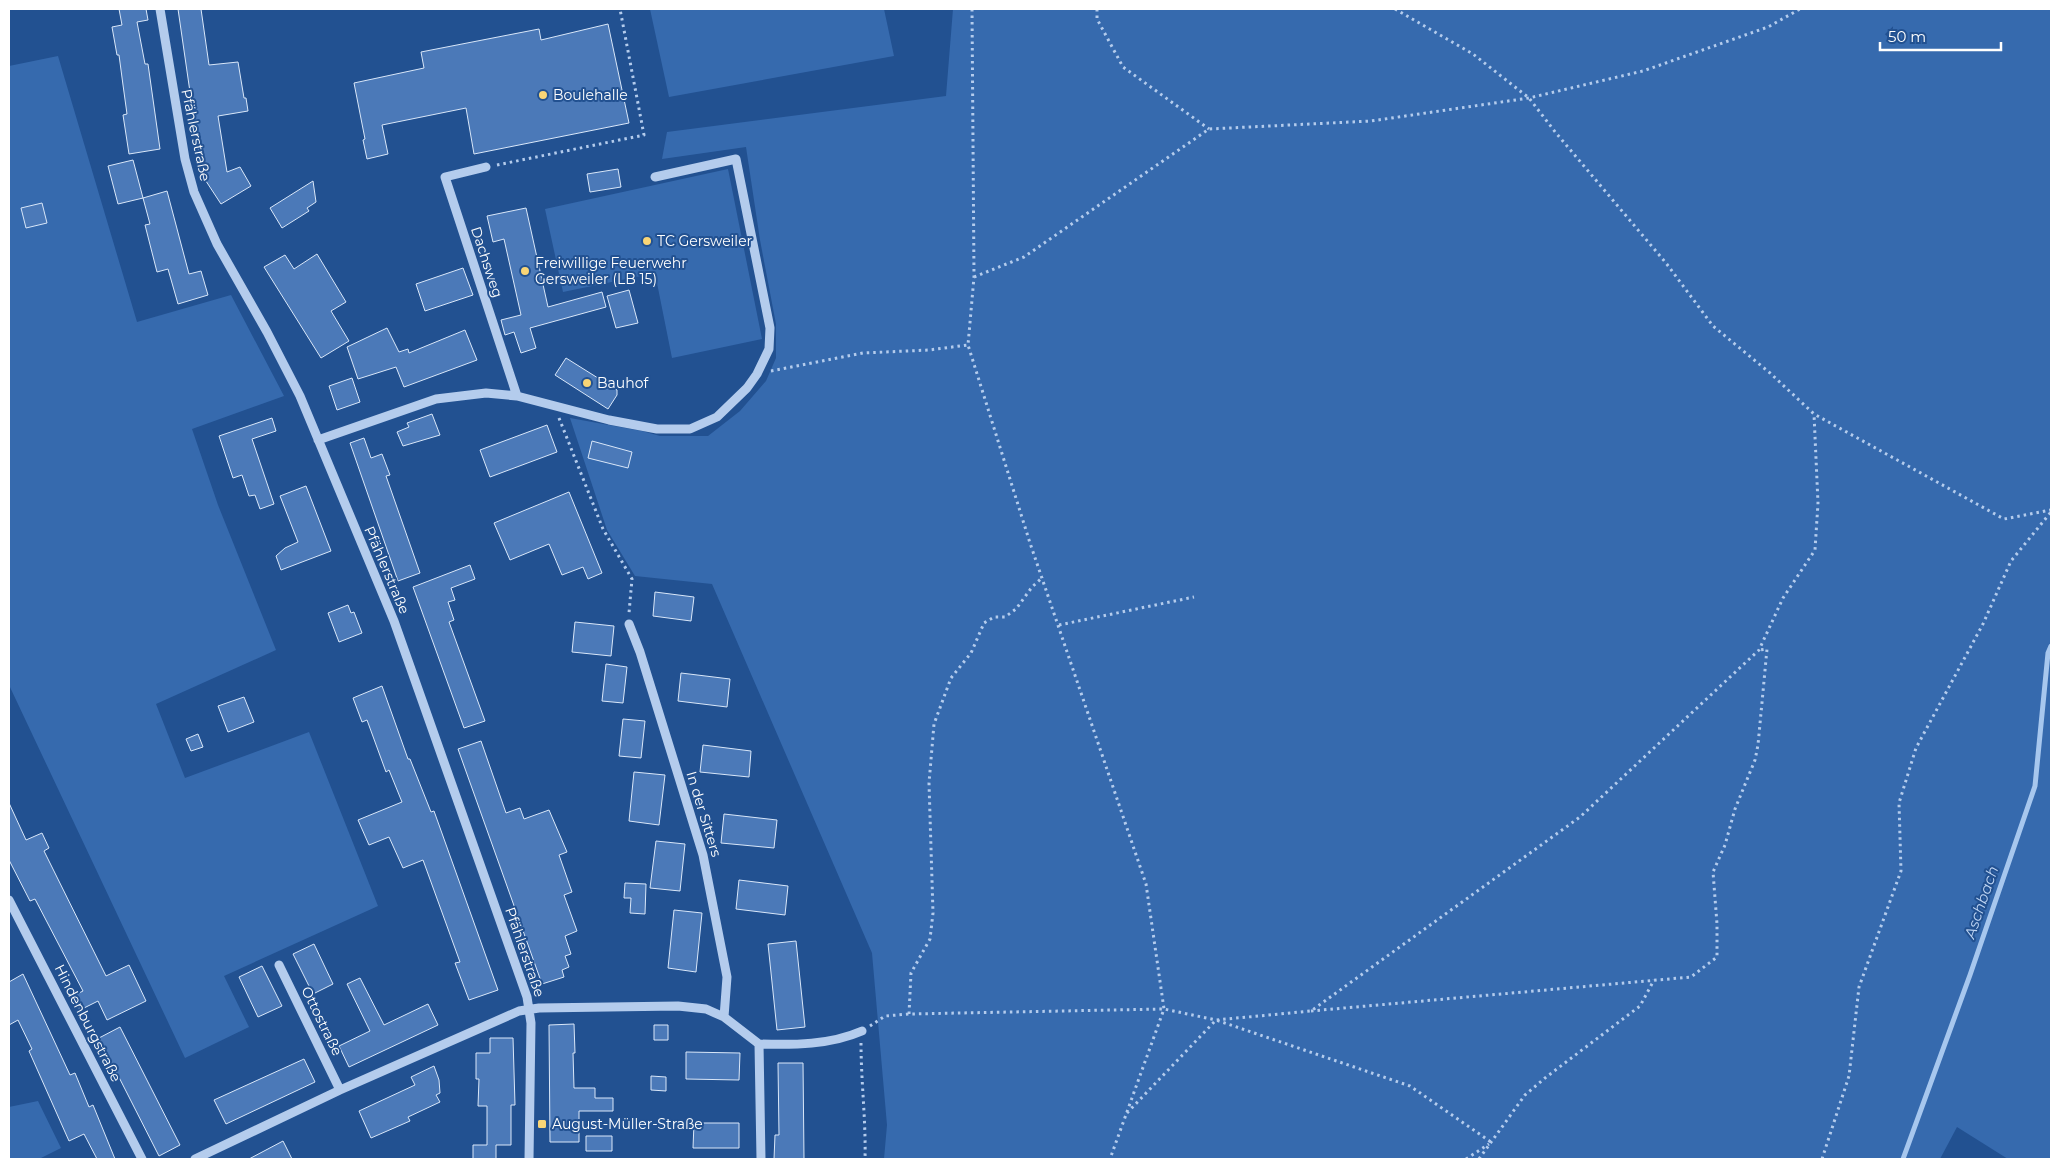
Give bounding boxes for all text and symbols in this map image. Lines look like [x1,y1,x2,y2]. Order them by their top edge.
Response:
scale bar [1880,20,2001,52]
text: 50 m [1888,27,1926,46]
place label: Boulehalle [553,86,628,104]
street label: Pfählerstraße [177,87,215,183]
marker: Boulehalle [537,89,549,101]
street label: Dachsweg [467,224,507,300]
place label: TC Gersweiler [657,232,753,250]
marker: TC Gersweiler [641,235,653,247]
place label: Freiwillige Feuerwehr Gersweiler (LB 15) [535,254,687,288]
marker: Freiwillige Feuerwehr Gersweiler (LB 15) [519,265,531,277]
place label: Bauhof [597,374,649,392]
marker: Bauhof [581,377,593,389]
street label: Pfählerstraße [360,523,414,617]
street label: In der Sitters [682,769,726,859]
water label: Aschbach [1959,863,2002,942]
street label: Pfählerstraße [501,905,549,999]
street label: Hindenburgstraße [51,961,125,1085]
street label: Ottostraße [297,983,347,1059]
place label: August-Müller-Straße [552,1115,703,1133]
marker: August-Müller-Straße [536,1118,548,1130]

